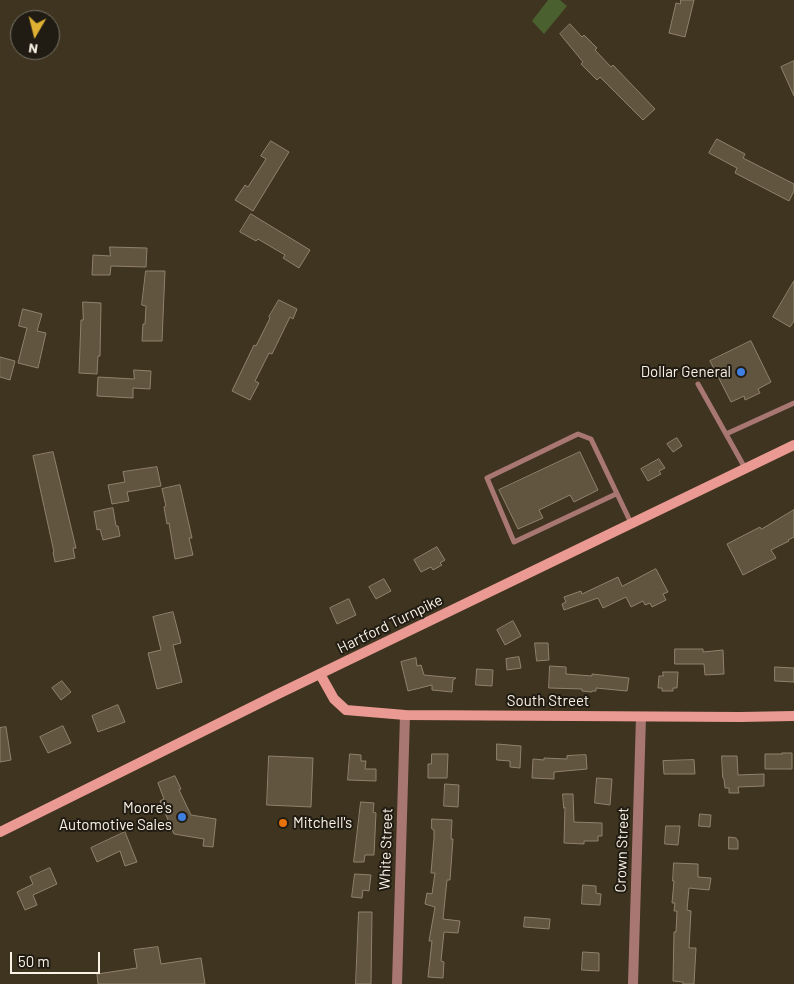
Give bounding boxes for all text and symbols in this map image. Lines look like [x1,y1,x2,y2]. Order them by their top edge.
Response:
north arrow [10,10,60,60]
text: N [27,40,39,58]
place label: Dollar General [641,363,731,381]
marker: Dollar General [735,366,747,378]
street label: Hartford Turnpike [334,591,446,657]
street label: South Street [507,692,589,710]
place label: Moore's Automotive Sales [59,799,172,834]
street label: Crown Street [612,807,632,893]
street label: White Street [376,808,396,890]
marker: Moore's Automotive Sales [176,811,188,823]
place label: Mitchell's [293,814,352,832]
marker: Mitchell's [277,817,289,829]
scale bar [12,942,102,974]
text: 50 m [18,952,50,970]

